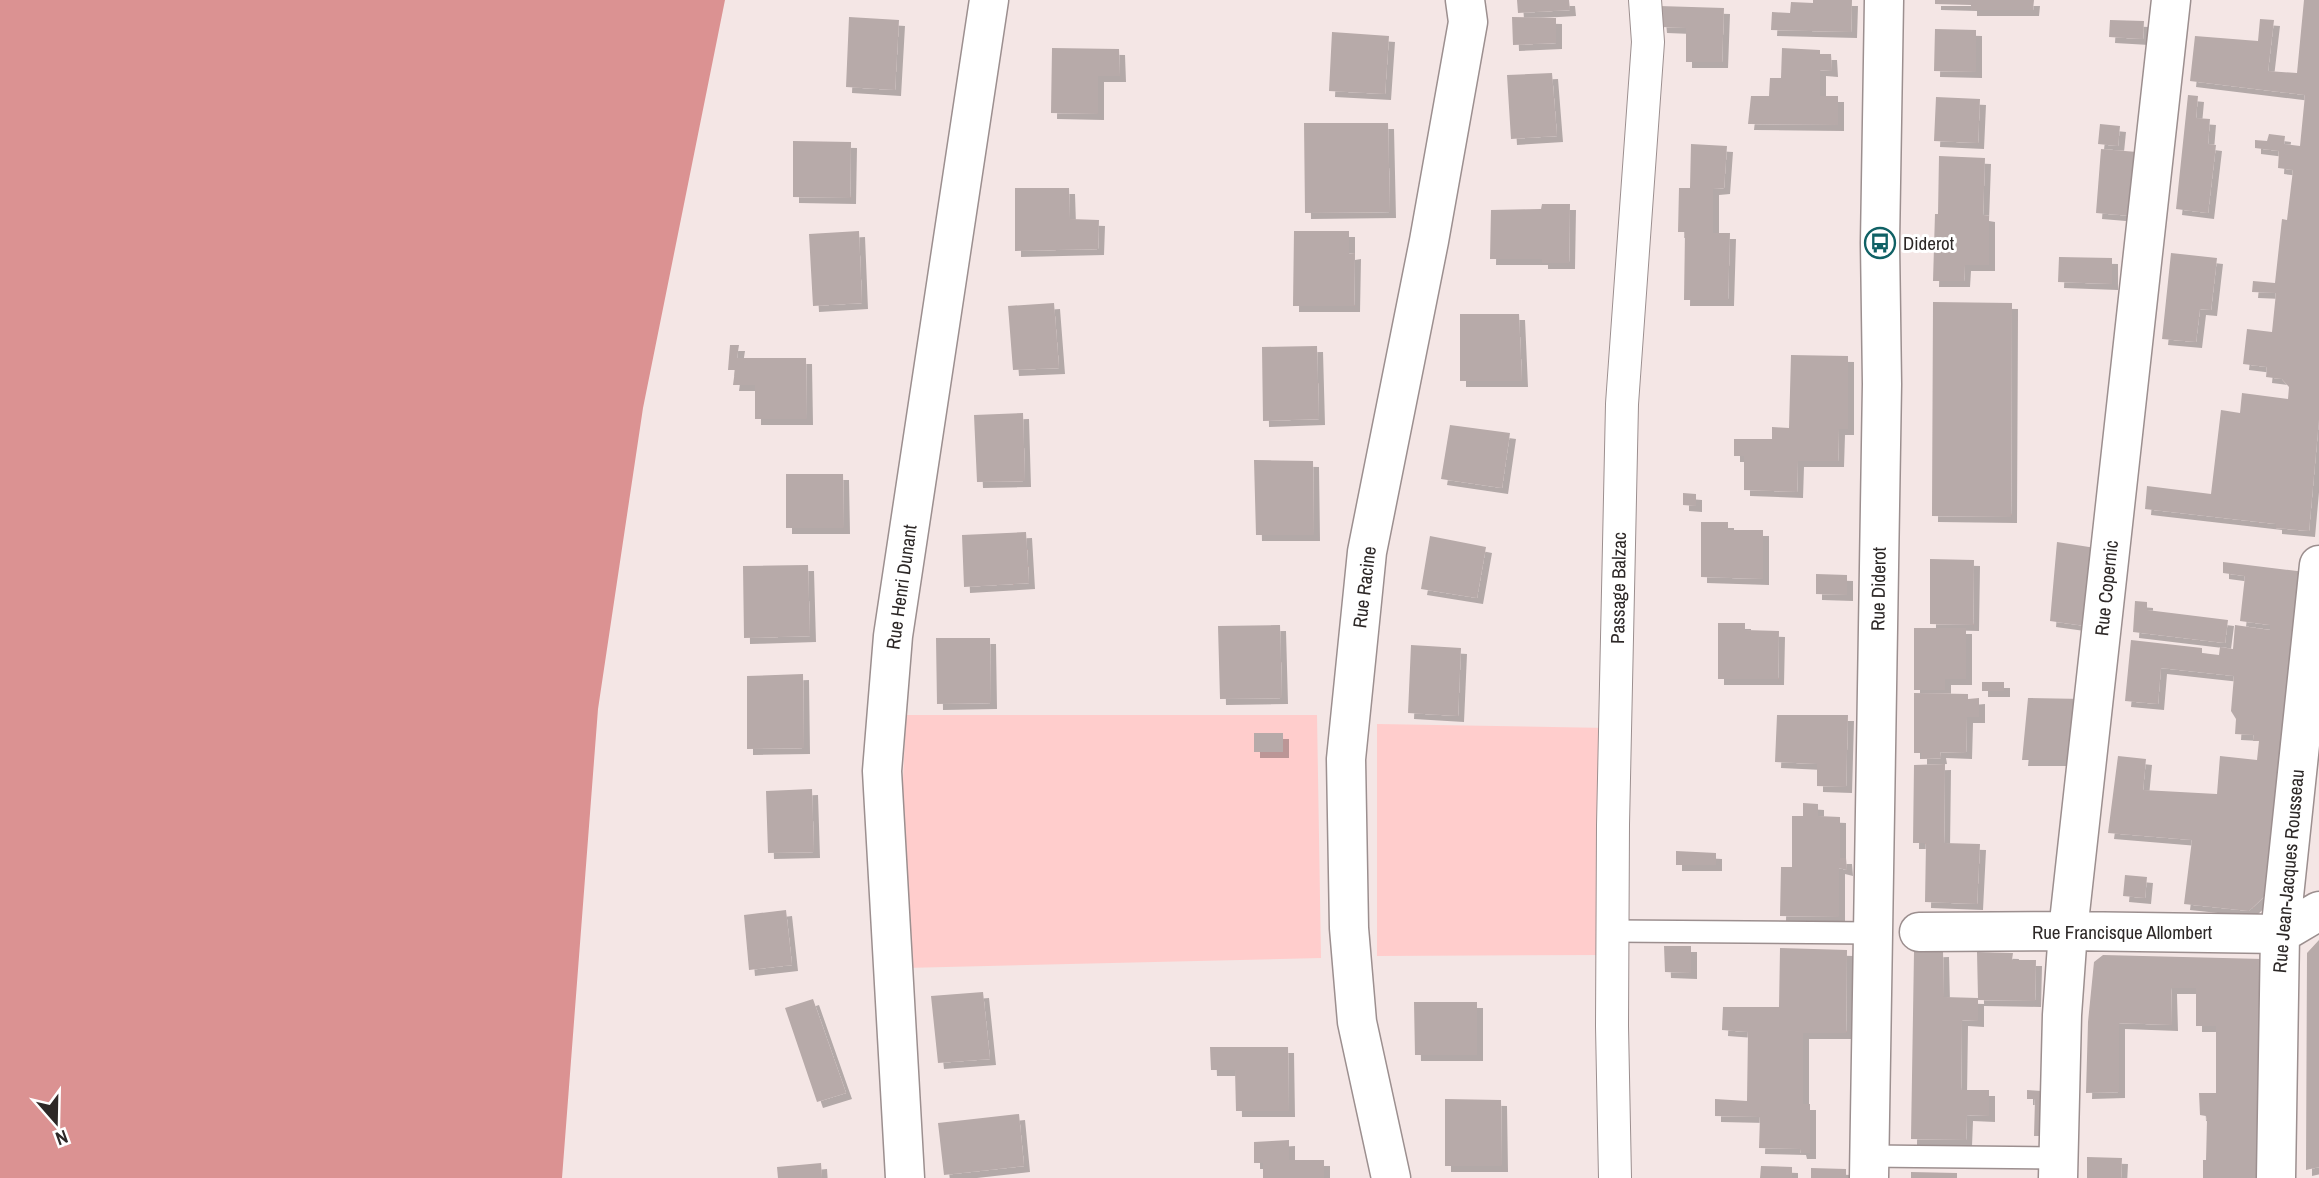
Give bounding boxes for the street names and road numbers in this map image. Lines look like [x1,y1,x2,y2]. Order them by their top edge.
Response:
street label: Rue Henri Dunant [879,522,923,651]
street label: Passage Balzac [1604,532,1632,644]
street label: Rue Copernic [2088,539,2124,637]
street label: Rue Racine [1346,545,1382,629]
street label: Rue Diderot [1864,546,1892,631]
street label: Rue Jean-Jacques Rousseau [2266,768,2310,974]
street label: Rue Francisque Allombert [2032,919,2213,945]

